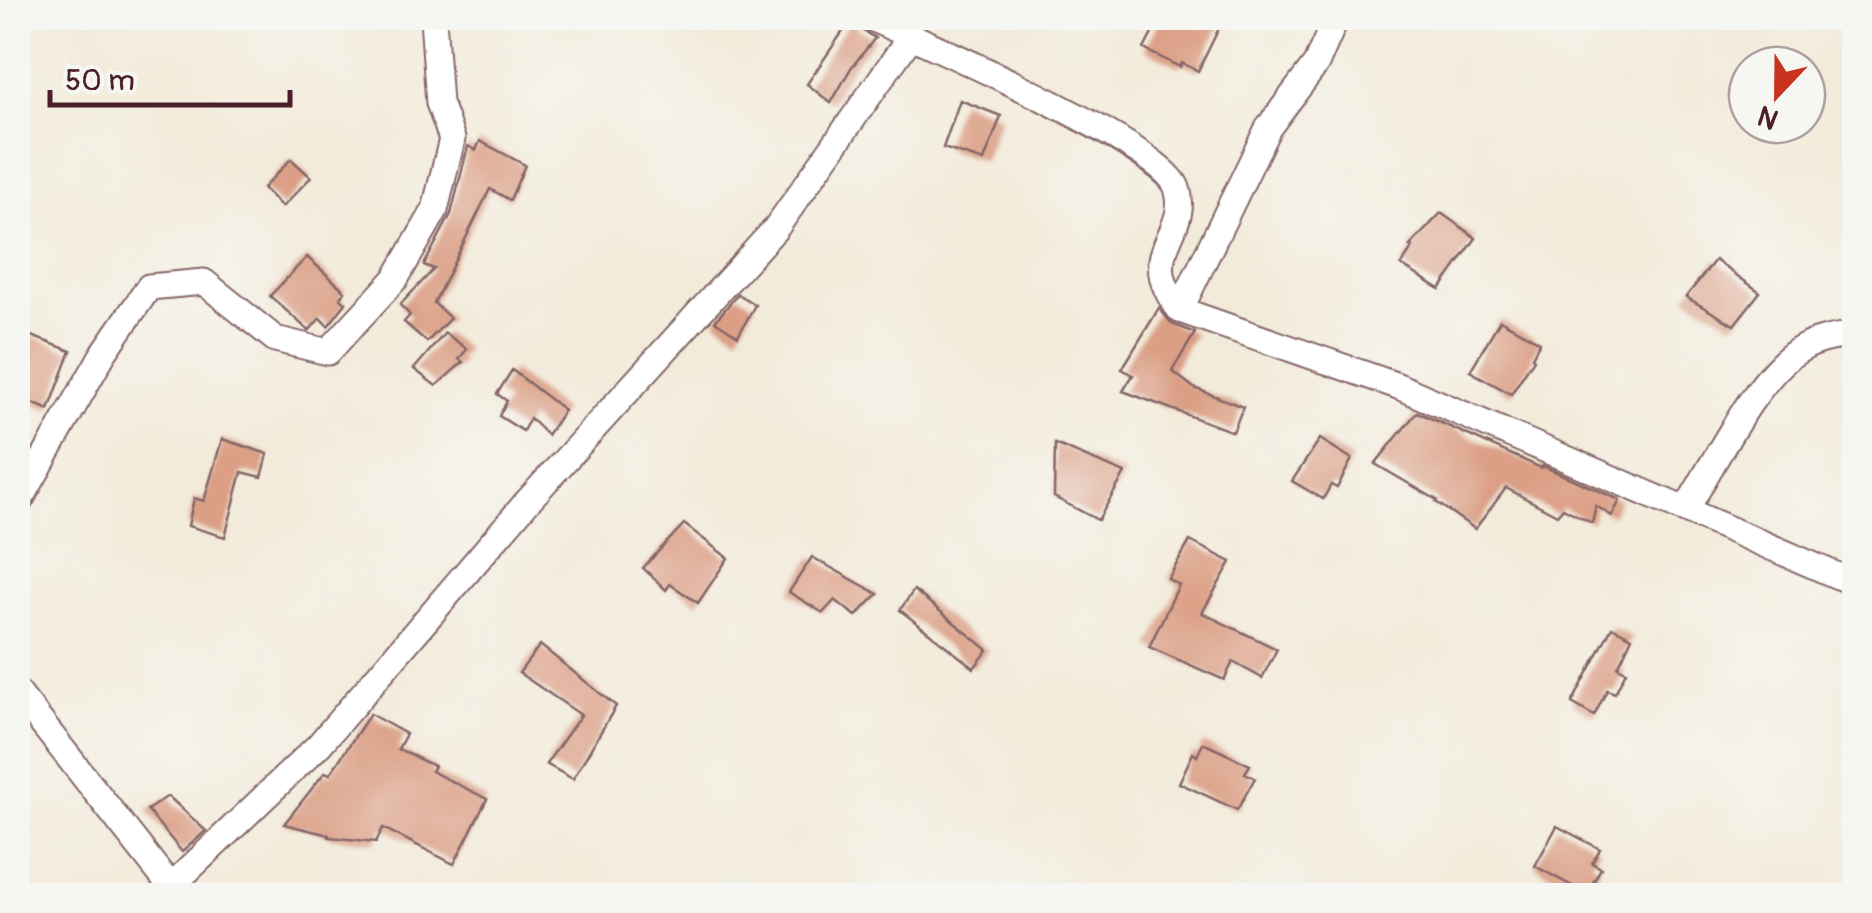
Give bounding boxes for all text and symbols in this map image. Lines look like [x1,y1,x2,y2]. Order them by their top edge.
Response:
scale bar [50,45,290,107]
north arrow [1727,45,1827,145]
text: 50 m [65,62,135,99]
text: N [1753,97,1784,137]

